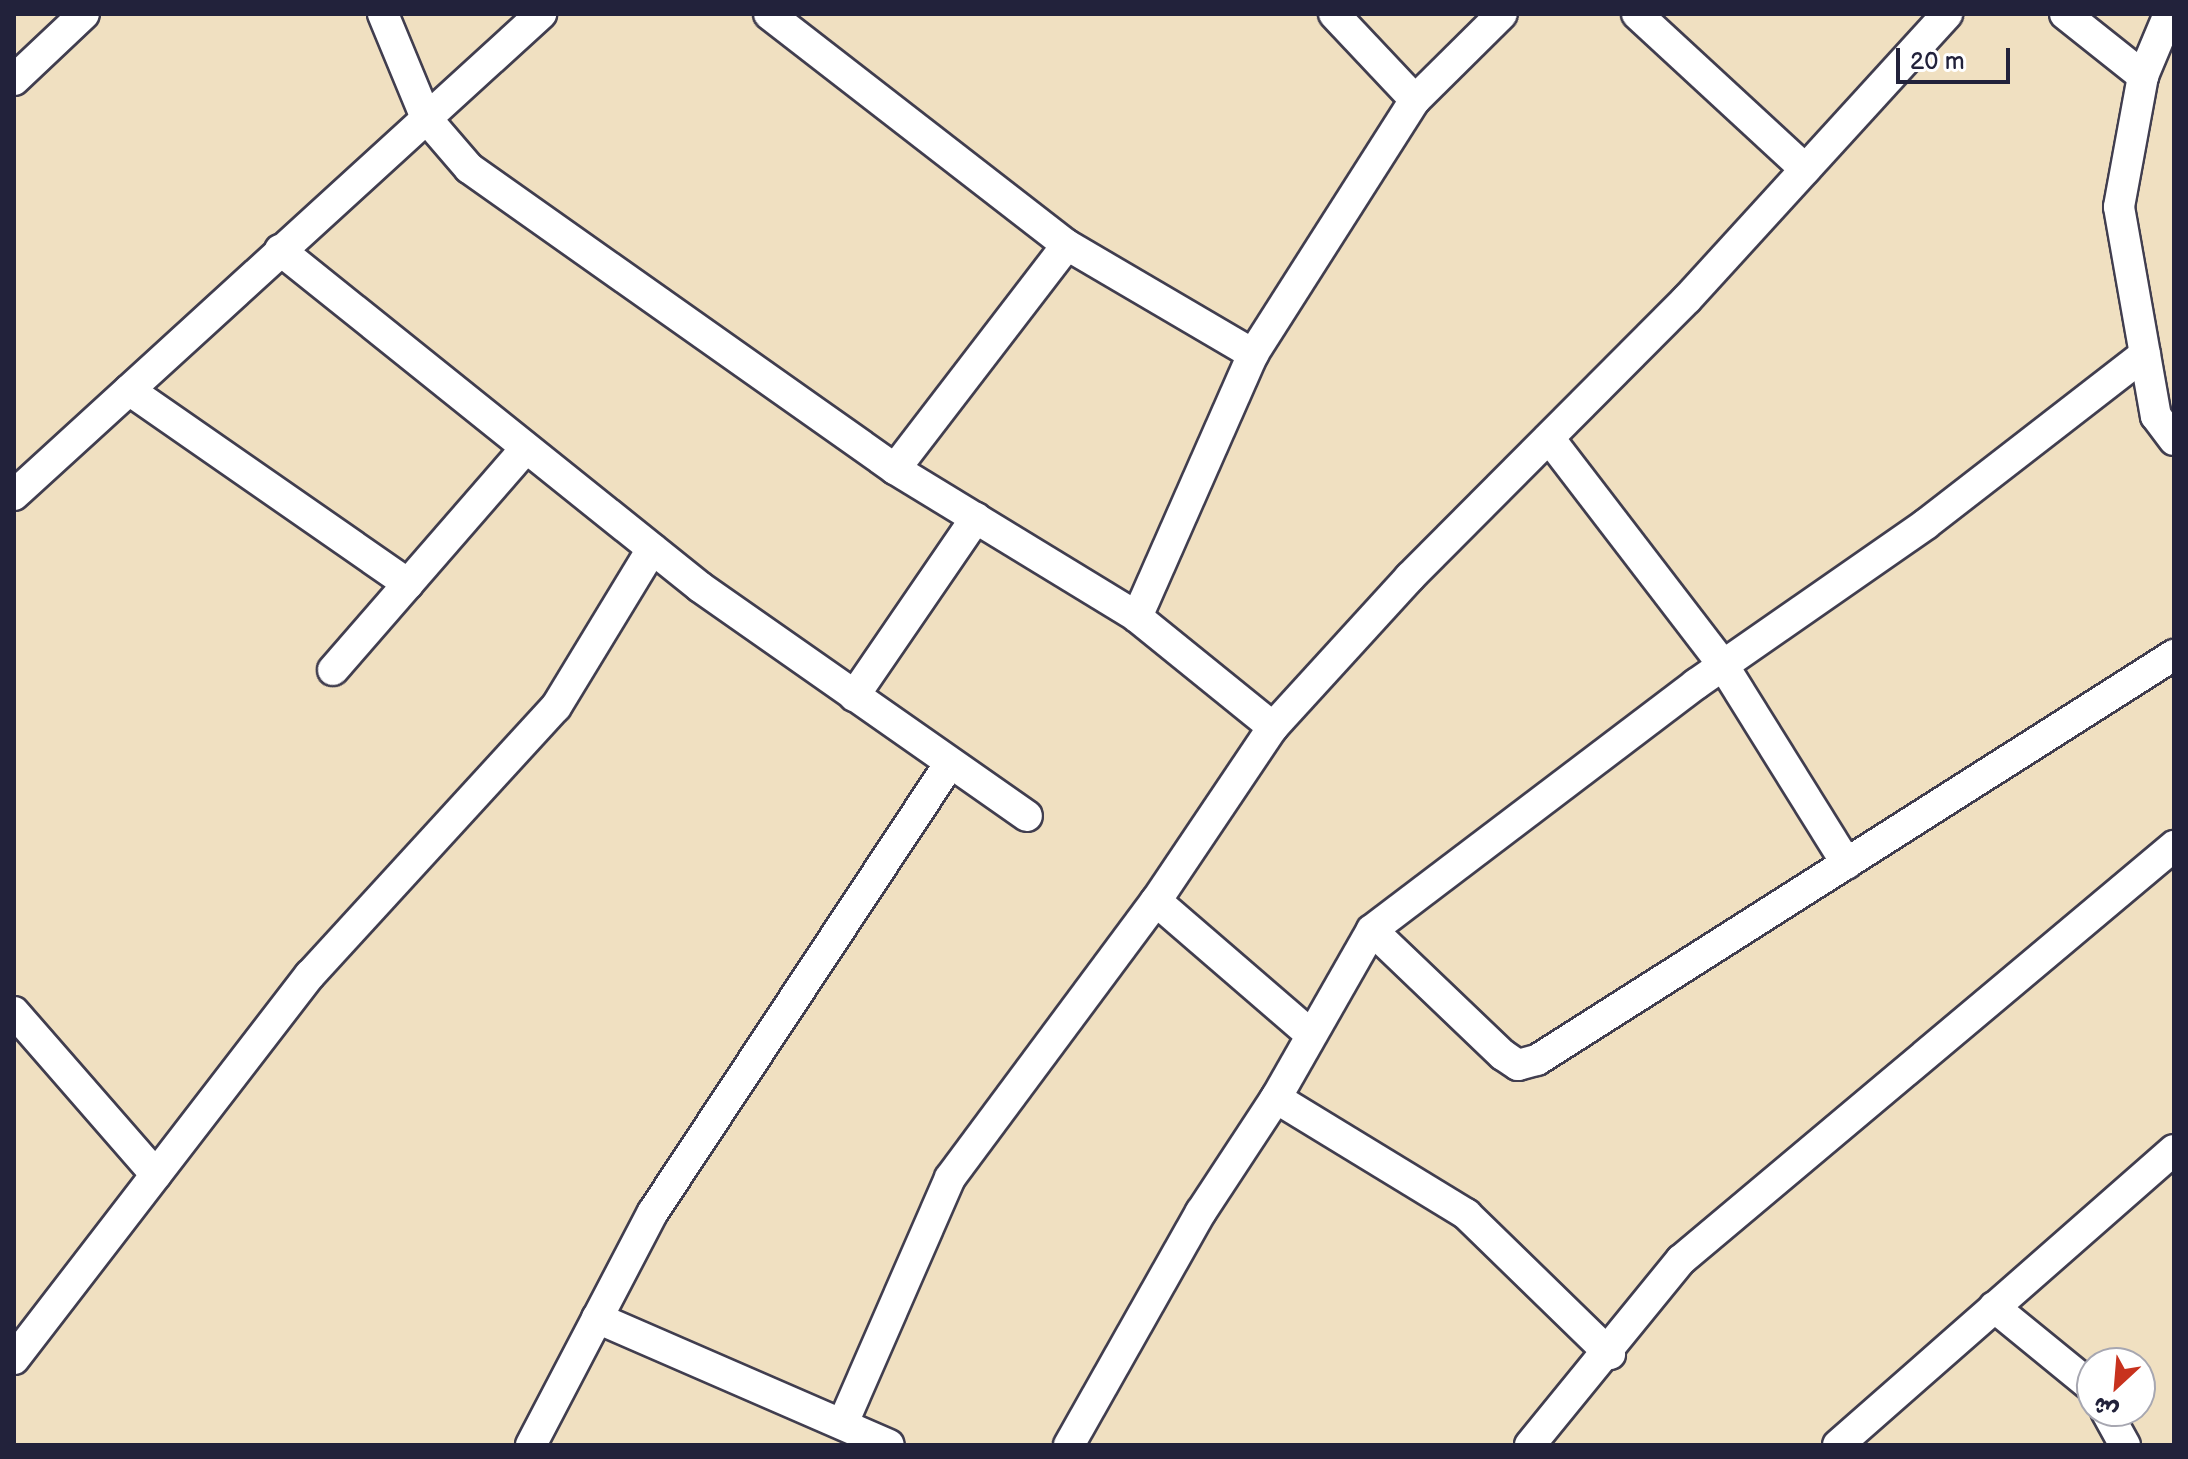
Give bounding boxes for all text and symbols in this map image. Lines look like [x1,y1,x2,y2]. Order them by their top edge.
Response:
scale bar [1900,32,2014,82]
text: 20 m [1910,47,1965,76]
north arrow [2076,1347,2156,1427]
text: ش [2089,1390,2123,1425]

